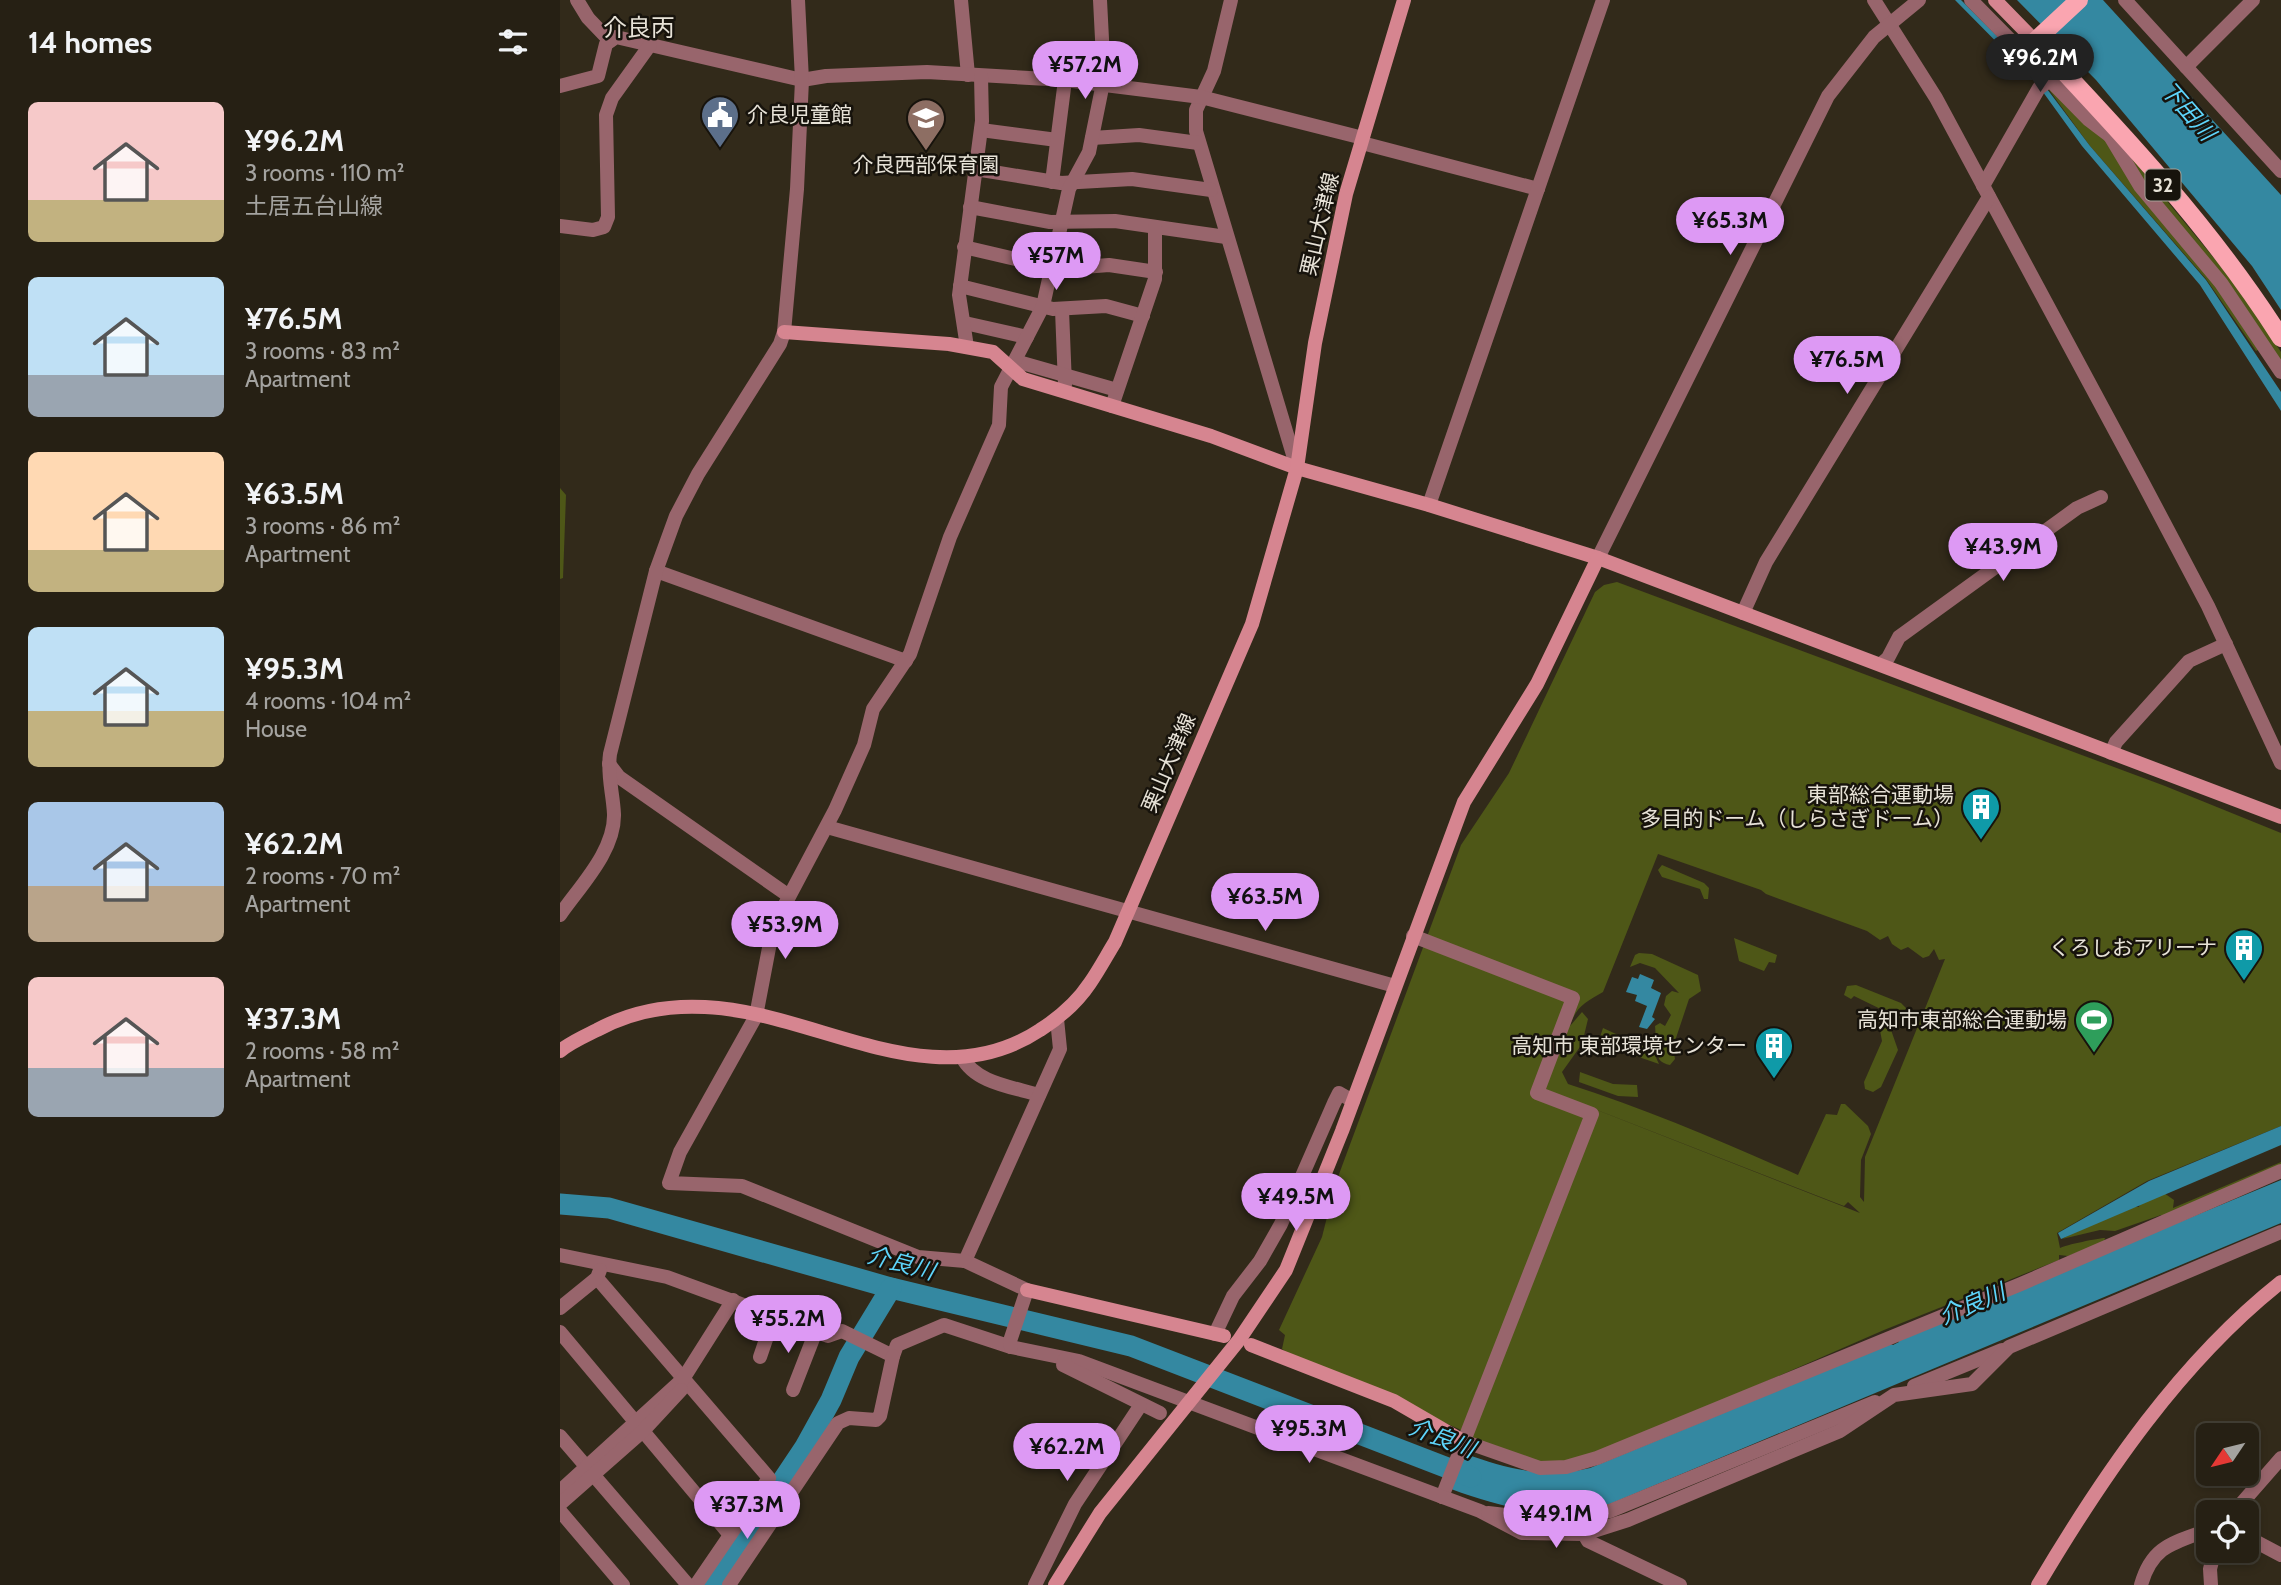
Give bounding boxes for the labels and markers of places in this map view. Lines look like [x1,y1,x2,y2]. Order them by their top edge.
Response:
pin: ¥96.2M [1983,34,2097,94]
pin: ¥57.2M [1028,42,1142,101]
public building icon: 介良児童館 [699,94,741,149]
school or university icon: 介良西部保育園 [905,97,947,152]
place label: 介良児童館 [747,102,852,127]
place label: 介良西部保育園 [853,152,1000,177]
pin: ¥65.3M [1673,198,1787,257]
pin: ¥57M [1015,232,1097,292]
pin: ¥76.5M [1790,336,1904,396]
pin: ¥43.9M [1946,524,2060,583]
place label: 東部総合運動場 多目的ドーム（しらさぎドーム） [1640,782,1954,831]
building icon: 東部総合運動場 多目的ドーム（しらさぎドーム） [1960,786,2002,841]
pin: ¥63.5M [1208,874,1322,933]
pin: ¥53.9M [728,902,842,961]
building icon: くろしおアリーナ [2223,927,2265,982]
place label: くろしおアリーナ [2049,935,2217,960]
sports icon: 高知市東部総合運動場 [2073,999,2115,1054]
place label: 高知市東部総合運動場 [1857,1007,2067,1032]
building icon: 高知市 東部環境センター [1753,1025,1795,1080]
place label: 高知市 東部環境センター [1511,1033,1747,1058]
pin: ¥49.5M [1239,1174,1353,1233]
pin: ¥55.2M [731,1296,845,1355]
pin: ¥95.3M [1252,1406,1366,1465]
pin: ¥62.2M [1010,1424,1124,1483]
pin: ¥37.3M [690,1482,804,1541]
pin: ¥49.1M [1499,1490,1613,1550]

